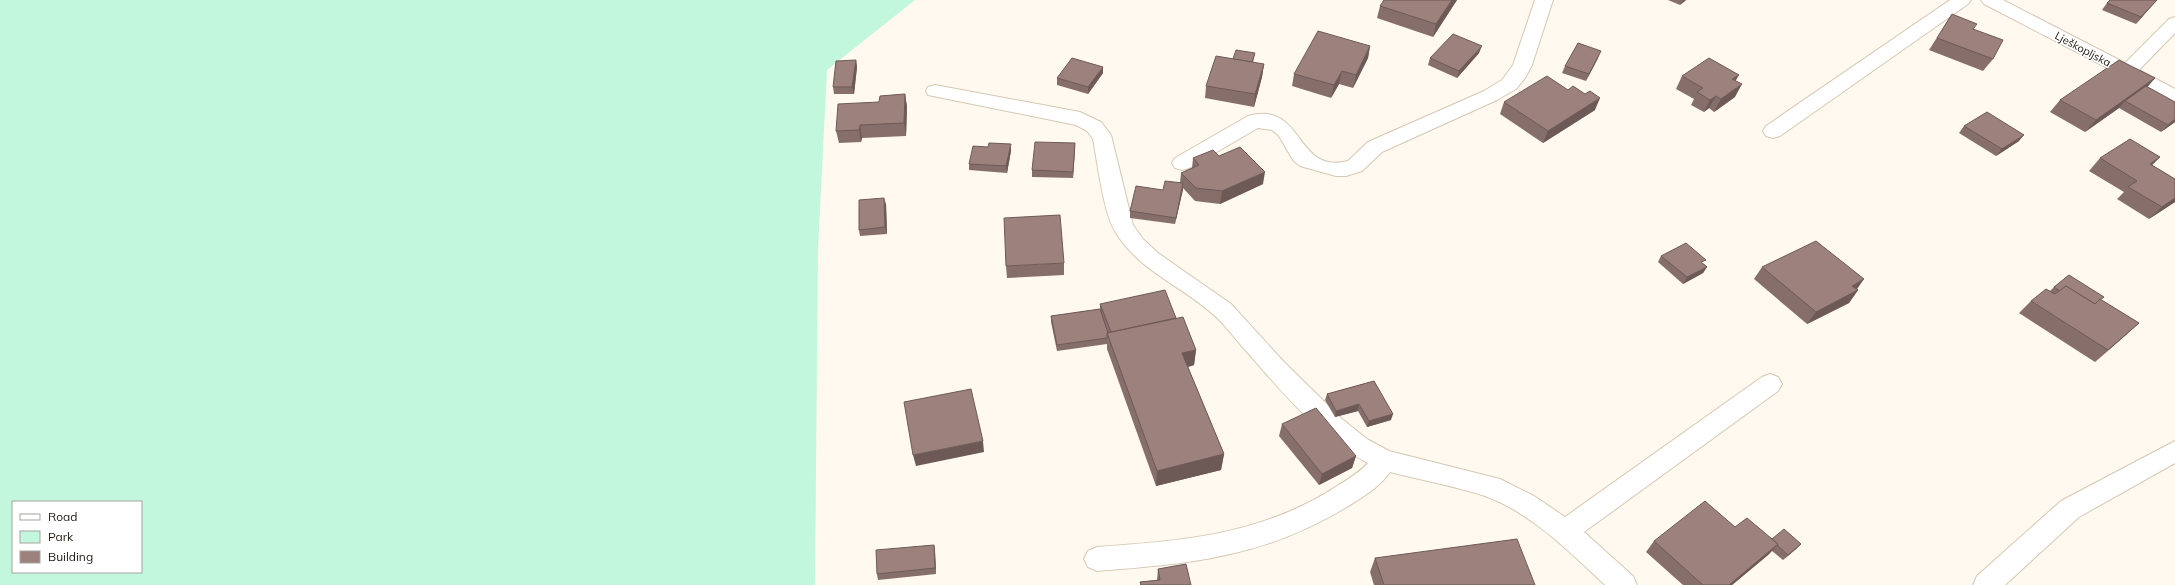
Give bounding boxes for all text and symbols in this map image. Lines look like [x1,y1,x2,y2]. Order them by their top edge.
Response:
street label: Lješkopljska [2053,28,2113,70]
legend [12,501,142,573]
text: Road [48,509,77,524]
text: Park [48,529,74,544]
text: Building [48,549,93,564]

